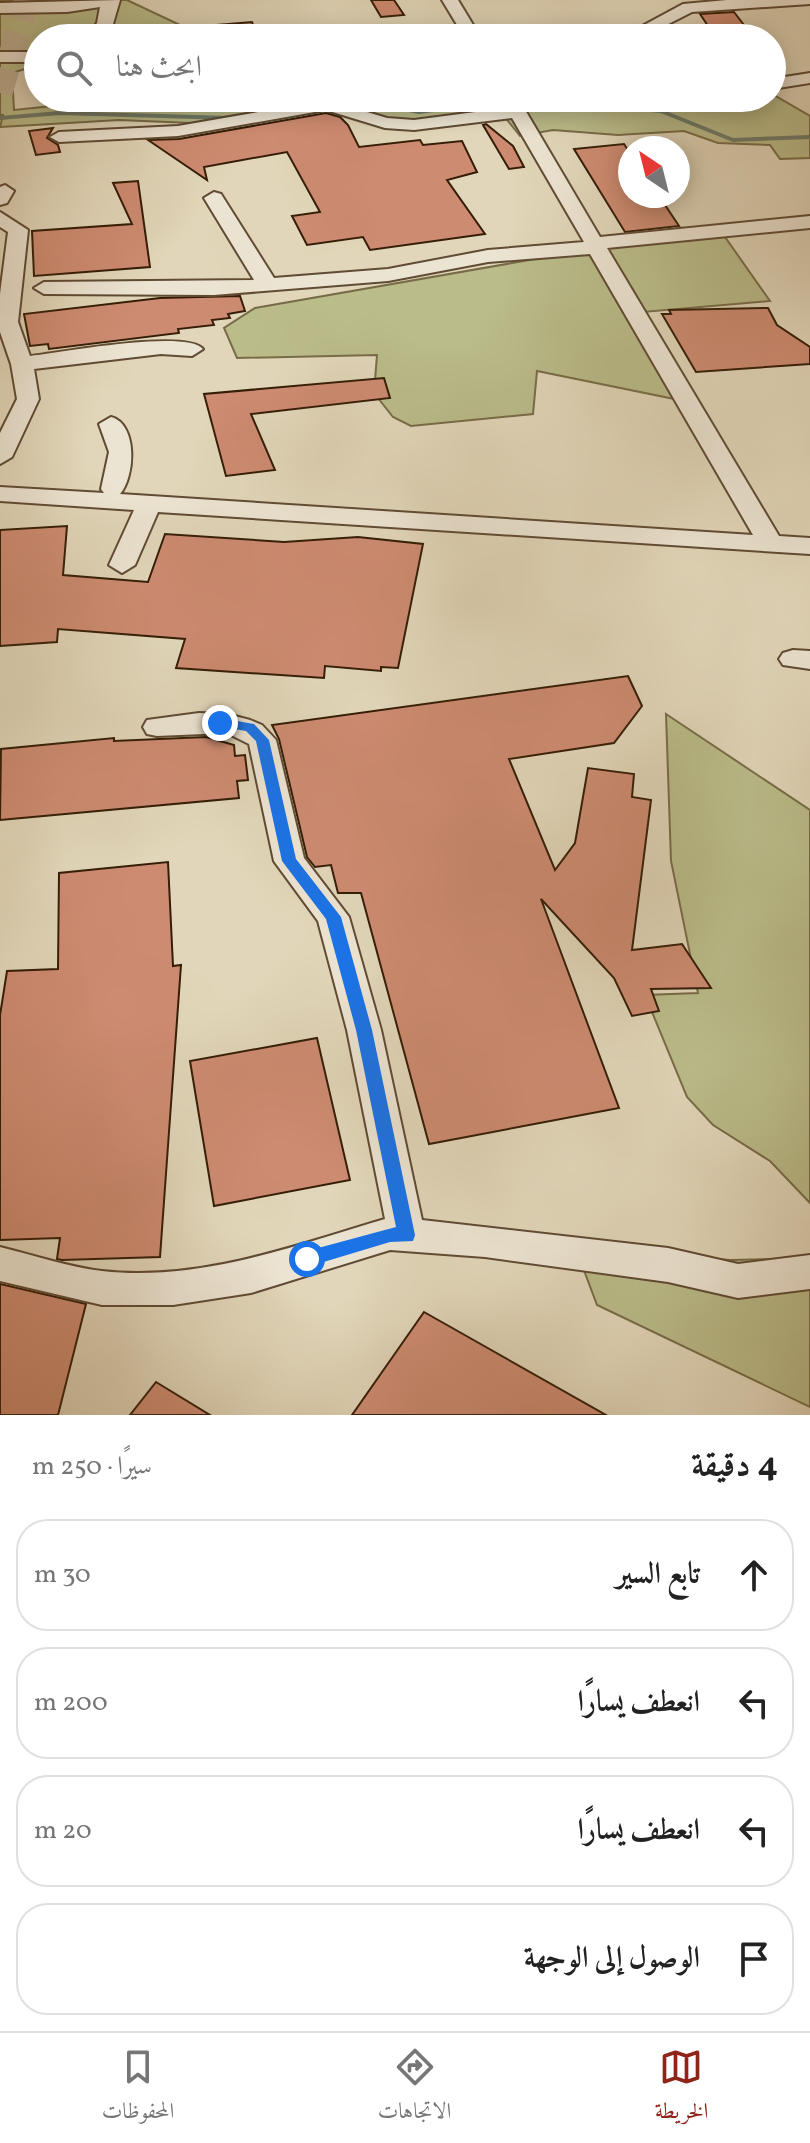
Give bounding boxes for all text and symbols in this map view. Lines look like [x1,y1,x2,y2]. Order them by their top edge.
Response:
search box [24,24,786,112]
icon: search [52,46,96,90]
text: ابحث هنا [116,47,202,89]
north arrow [618,136,690,208]
route end [202,705,238,741]
route start [289,1241,325,1277]
text: 4 دقيقة [691,1443,778,1490]
text: سيرًا · 250 m [32,1449,152,1485]
icon: ahead [732,1553,776,1597]
text: تابع السير [616,1554,700,1596]
text: 30 m [34,1557,91,1593]
icon: left [732,1681,776,1725]
text: انعطف يسارًا [577,1682,700,1724]
text: 200 m [34,1685,108,1721]
icon: left [732,1809,776,1853]
text: انعطف يسارًا [577,1810,700,1852]
text: 20 m [34,1813,92,1849]
icon: arrive [732,1937,776,1981]
text: الوصول إلى الوجهة [524,1938,700,1980]
tab: المحفوظات [102,2045,174,2132]
tab: الاتجاهات [378,2045,451,2132]
tab: الخريطة [655,2045,708,2132]

